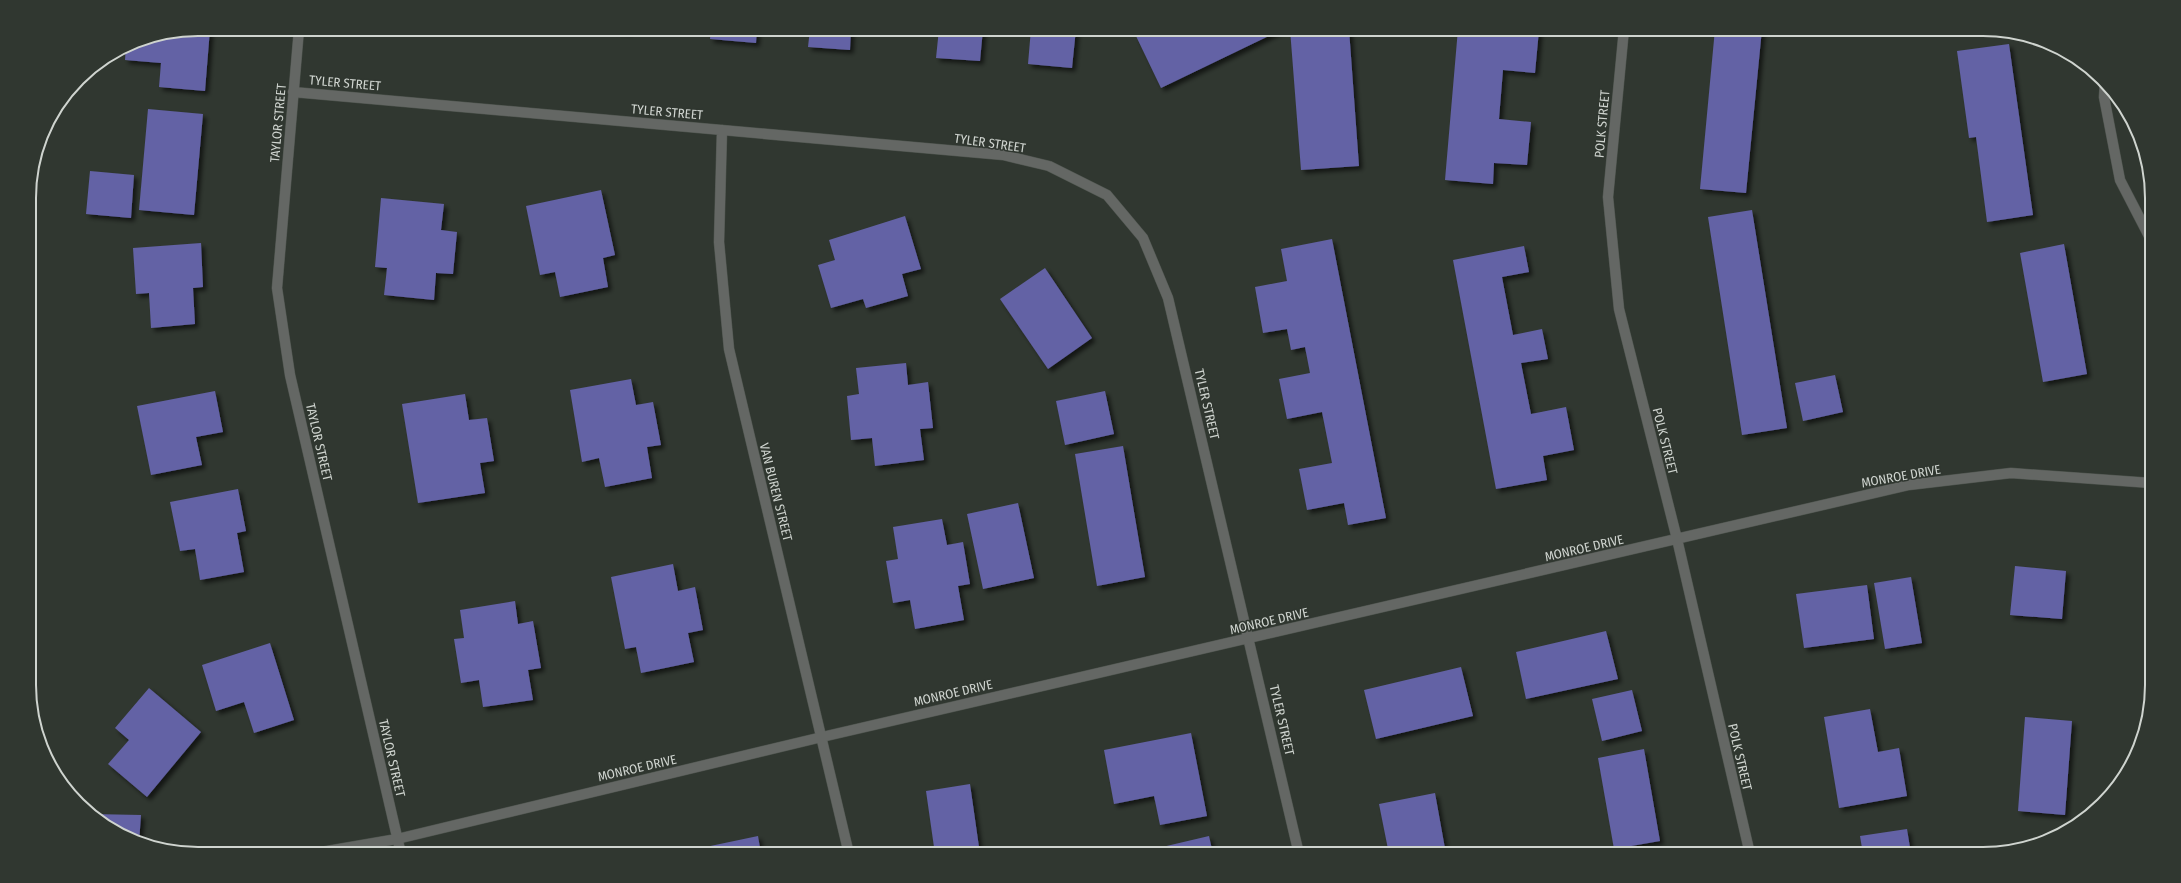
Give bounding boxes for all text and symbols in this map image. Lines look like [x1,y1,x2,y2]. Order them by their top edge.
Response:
street label: TYLER STREET [308,72,382,94]
street label: TAYLOR STREET [267,83,289,163]
street label: POLK STREET [1592,89,1612,159]
street label: TYLER STREET [630,101,704,123]
street label: TYLER STREET [953,131,1027,155]
street label: TYLER STREET [1192,367,1222,441]
street label: TAYLOR STREET [303,402,335,482]
street label: POLK STREET [1649,406,1681,476]
street label: VAN BUREN STREET [757,441,795,543]
street label: MONROE DRIVE [1860,462,1942,490]
street label: MONROE DRIVE [1543,532,1625,564]
street label: MONROE DRIVE [1228,605,1310,637]
street label: MONROE DRIVE [912,677,994,709]
street label: TYLER STREET [1267,683,1297,757]
street label: TAYLOR STREET [376,718,408,798]
street label: POLK STREET [1725,722,1755,792]
street label: MONROE DRIVE [596,752,678,784]

